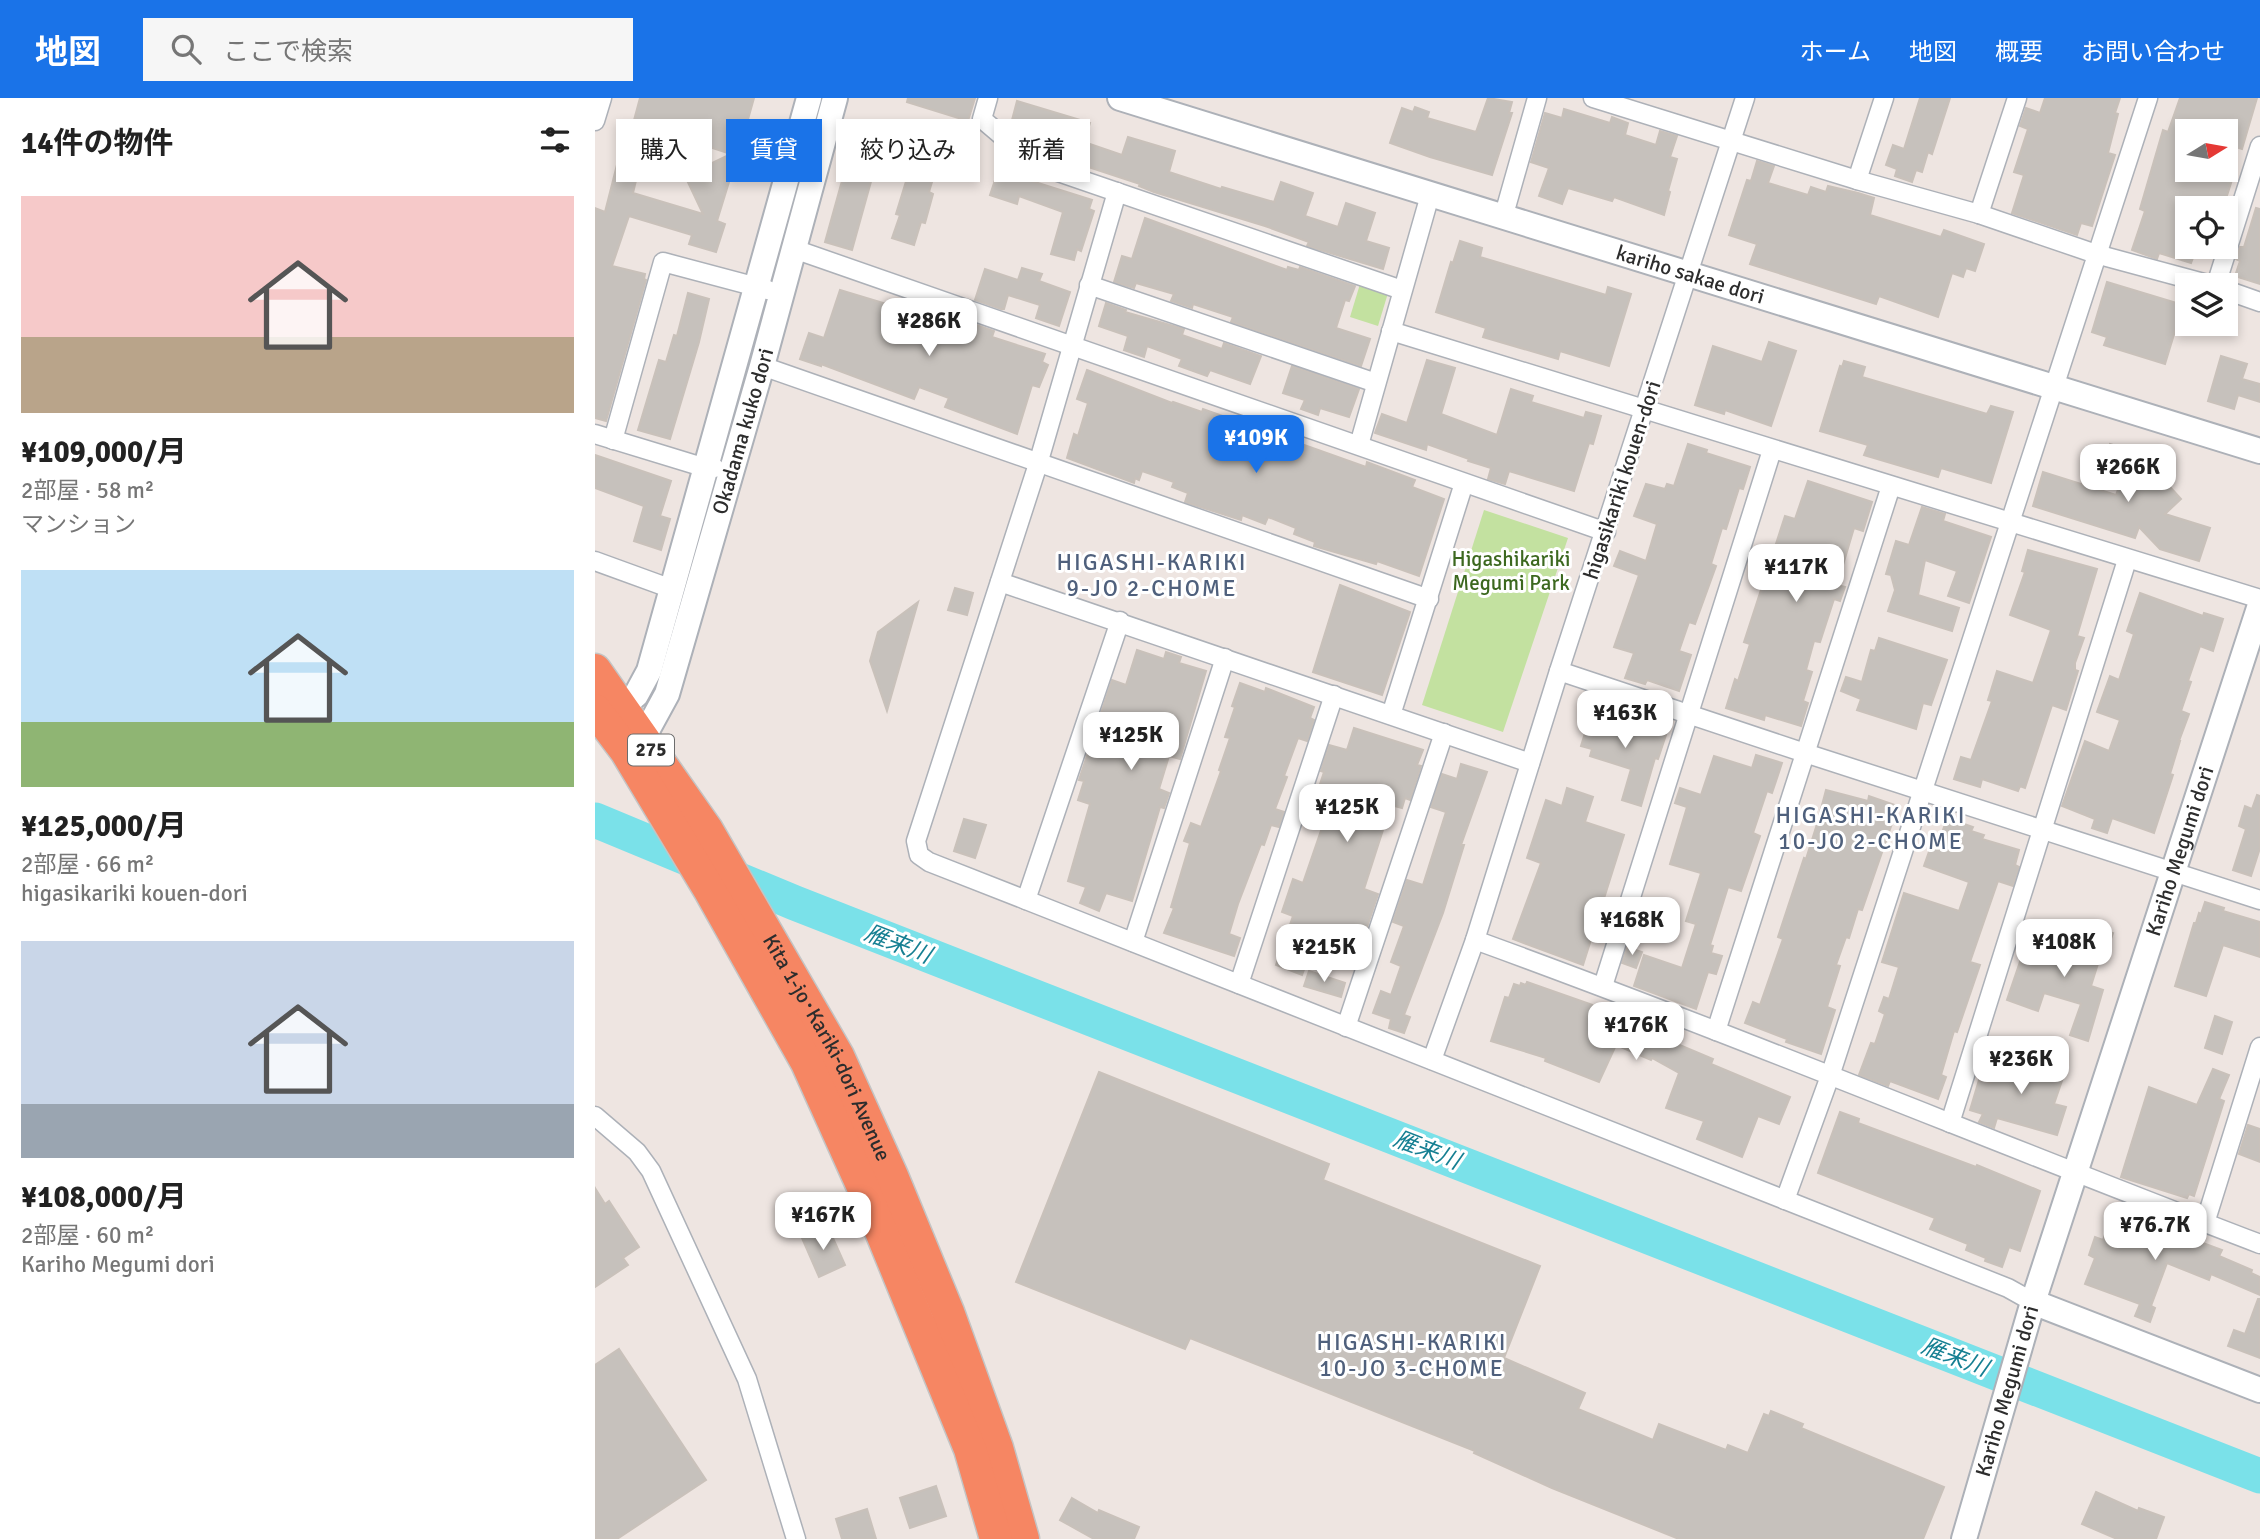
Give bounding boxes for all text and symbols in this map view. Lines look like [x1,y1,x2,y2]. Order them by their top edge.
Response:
search box [143,18,633,81]
icon: search [167,30,205,68]
text: 地図 [35,32,101,73]
text: ここで検索 [223,36,353,68]
text: ホーム [1800,37,1871,67]
text: 地図 [1909,37,1957,67]
text: 概要 [1995,37,2043,67]
text: お問い合わせ [2081,37,2225,67]
chip: 購入 [616,119,712,182]
chip: 賃貸 [726,119,822,182]
chip: 絞り込み [836,119,980,182]
chip: 新着 [994,119,1090,182]
north arrow [2175,119,2238,182]
map controls [2175,119,2238,336]
icon: filters [536,121,574,159]
text: 14件の物件 [21,125,173,162]
button: locate [2175,196,2238,259]
street label: kariho sakae dori [1613,239,1768,310]
icon: home [235,242,361,368]
button: layers [2175,273,2238,336]
pin: ¥286K [880,299,978,358]
text: ¥286K [897,306,961,335]
street label: Okadama kuko dori [707,345,779,518]
street label: higasikariki kouen-dori [1578,378,1666,582]
pin: ¥109K [1207,416,1305,475]
text: ¥109K [1224,423,1288,452]
text: ¥109,000/月 [21,434,187,471]
pin: ¥266K [2079,444,2177,504]
text: ¥266K [2096,452,2160,481]
text: 2部屋 · 58 m² [21,476,154,505]
text: マンション [21,510,136,539]
pin: ¥117K [1747,545,1845,604]
park label: Higashikariki Megumi Park [1452,546,1570,596]
district label: HIGASHI-KARIKI 9-JO 2-CHOME [1057,548,1248,603]
text: ¥117K [1764,552,1828,581]
icon: home [235,615,361,741]
pin: ¥163K [1576,690,1674,750]
text: ¥163K [1593,698,1657,727]
pin: ¥125K [1082,712,1180,772]
text: ¥125K [1099,720,1163,749]
road number: 275 [628,734,674,765]
street label: Kariho Megumi dori [2140,763,2220,939]
pin: ¥125K [1298,784,1396,844]
text: ¥125K [1315,792,1379,821]
district label: HIGASHI-KARIKI 10-JO 2-CHOME [1776,801,1967,856]
text: ¥125,000/月 [21,808,187,845]
text: 2部屋 · 66 m² [21,850,154,879]
text: higasikariki kouen-dori [21,879,248,908]
pin: ¥168K [1583,898,1681,957]
text: ¥168K [1600,905,1664,934]
water label: 雁来川 [861,918,938,971]
pin: ¥108K [2015,920,2113,979]
pin: ¥215K [1275,924,1373,984]
text: ¥108K [2032,927,2096,956]
street label: Kita 1-jo･Kariki-dori Avenue [757,929,897,1165]
text: ¥215K [1292,932,1356,961]
icon: home [235,986,361,1112]
pin: ¥176K [1587,1002,1685,1062]
text: ¥176K [1604,1010,1668,1039]
pin: ¥236K [1972,1037,2070,1096]
text: ¥236K [1989,1044,2053,1073]
water label: 雁来川 [1390,1124,1467,1177]
text: ¥108,000/月 [21,1179,187,1216]
pin: ¥167K [774,1192,872,1252]
text: ¥167K [791,1200,855,1229]
pin: ¥76.7K [2098,1202,2212,1262]
text: ¥76.7K [2120,1210,2190,1239]
text: 2部屋 · 60 m² [21,1221,154,1250]
text: Kariho Megumi dori [21,1250,215,1279]
street label: Kariho Megumi dori [1970,1303,2044,1480]
district label: HIGASHI-KARIKI 10-JO 3-CHOME [1317,1328,1508,1383]
water label: 雁来川 [1918,1331,1995,1384]

